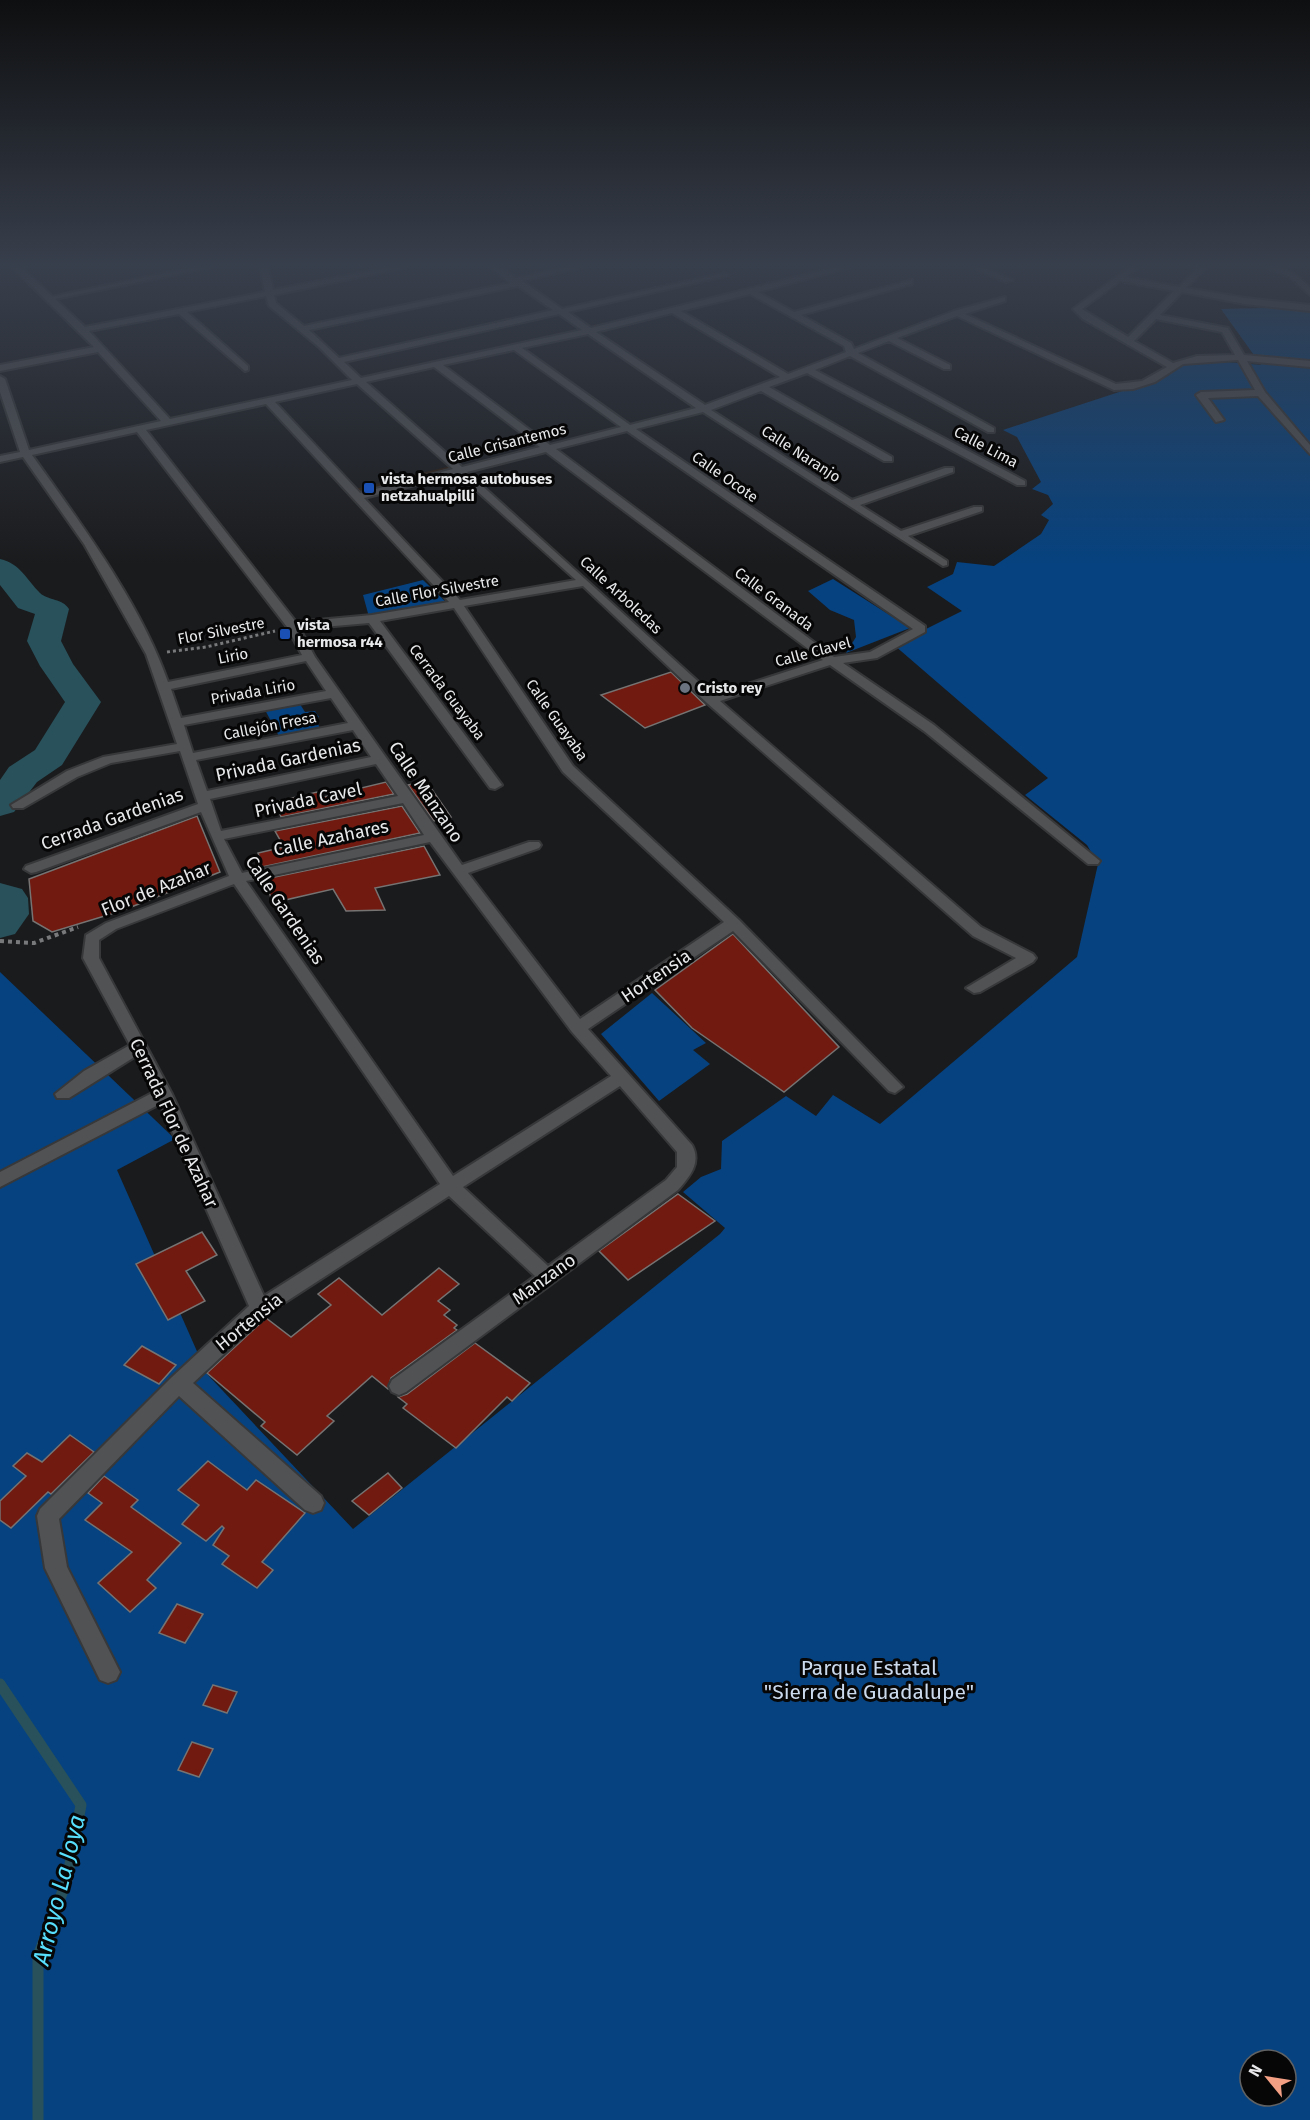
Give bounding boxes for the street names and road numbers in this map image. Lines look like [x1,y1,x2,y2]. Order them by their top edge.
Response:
street label: Calle Crisantemos [446,420,568,466]
street label: Calle Naranjo [758,422,844,486]
street label: Calle Lima [951,423,1021,471]
street label: Calle Ocote [688,448,762,506]
street label: Calle Arboledas [576,552,666,638]
street label: Calle Granada [731,563,817,635]
street label: Calle Flor Silvestre [374,571,500,611]
street label: Flor Silvestre [176,614,266,648]
street label: Calle Clavel [773,633,853,671]
street label: Cerrada Guayaba [405,641,489,743]
street label: Lirio [216,644,250,668]
street label: Privada Lirio [209,676,297,708]
street label: Calle Guayaba [522,676,592,764]
street label: Callejón Fresa [222,708,318,744]
street label: Privada Gardenias [214,734,362,786]
street label: Calle Manzano [384,737,468,847]
street label: Privada Cavel [252,778,364,822]
street label: Cerrada Gardenias [38,783,186,855]
street label: Calle Azahares [271,815,391,861]
street label: Calle Gardenias [241,851,329,969]
street label: Flor de Azahar [98,857,214,921]
street label: Hortensia [617,945,695,1007]
street label: Cerrada Flor de Azahar [125,1035,223,1211]
street label: Manzano [508,1249,580,1309]
street label: Hortensia [211,1288,287,1356]

